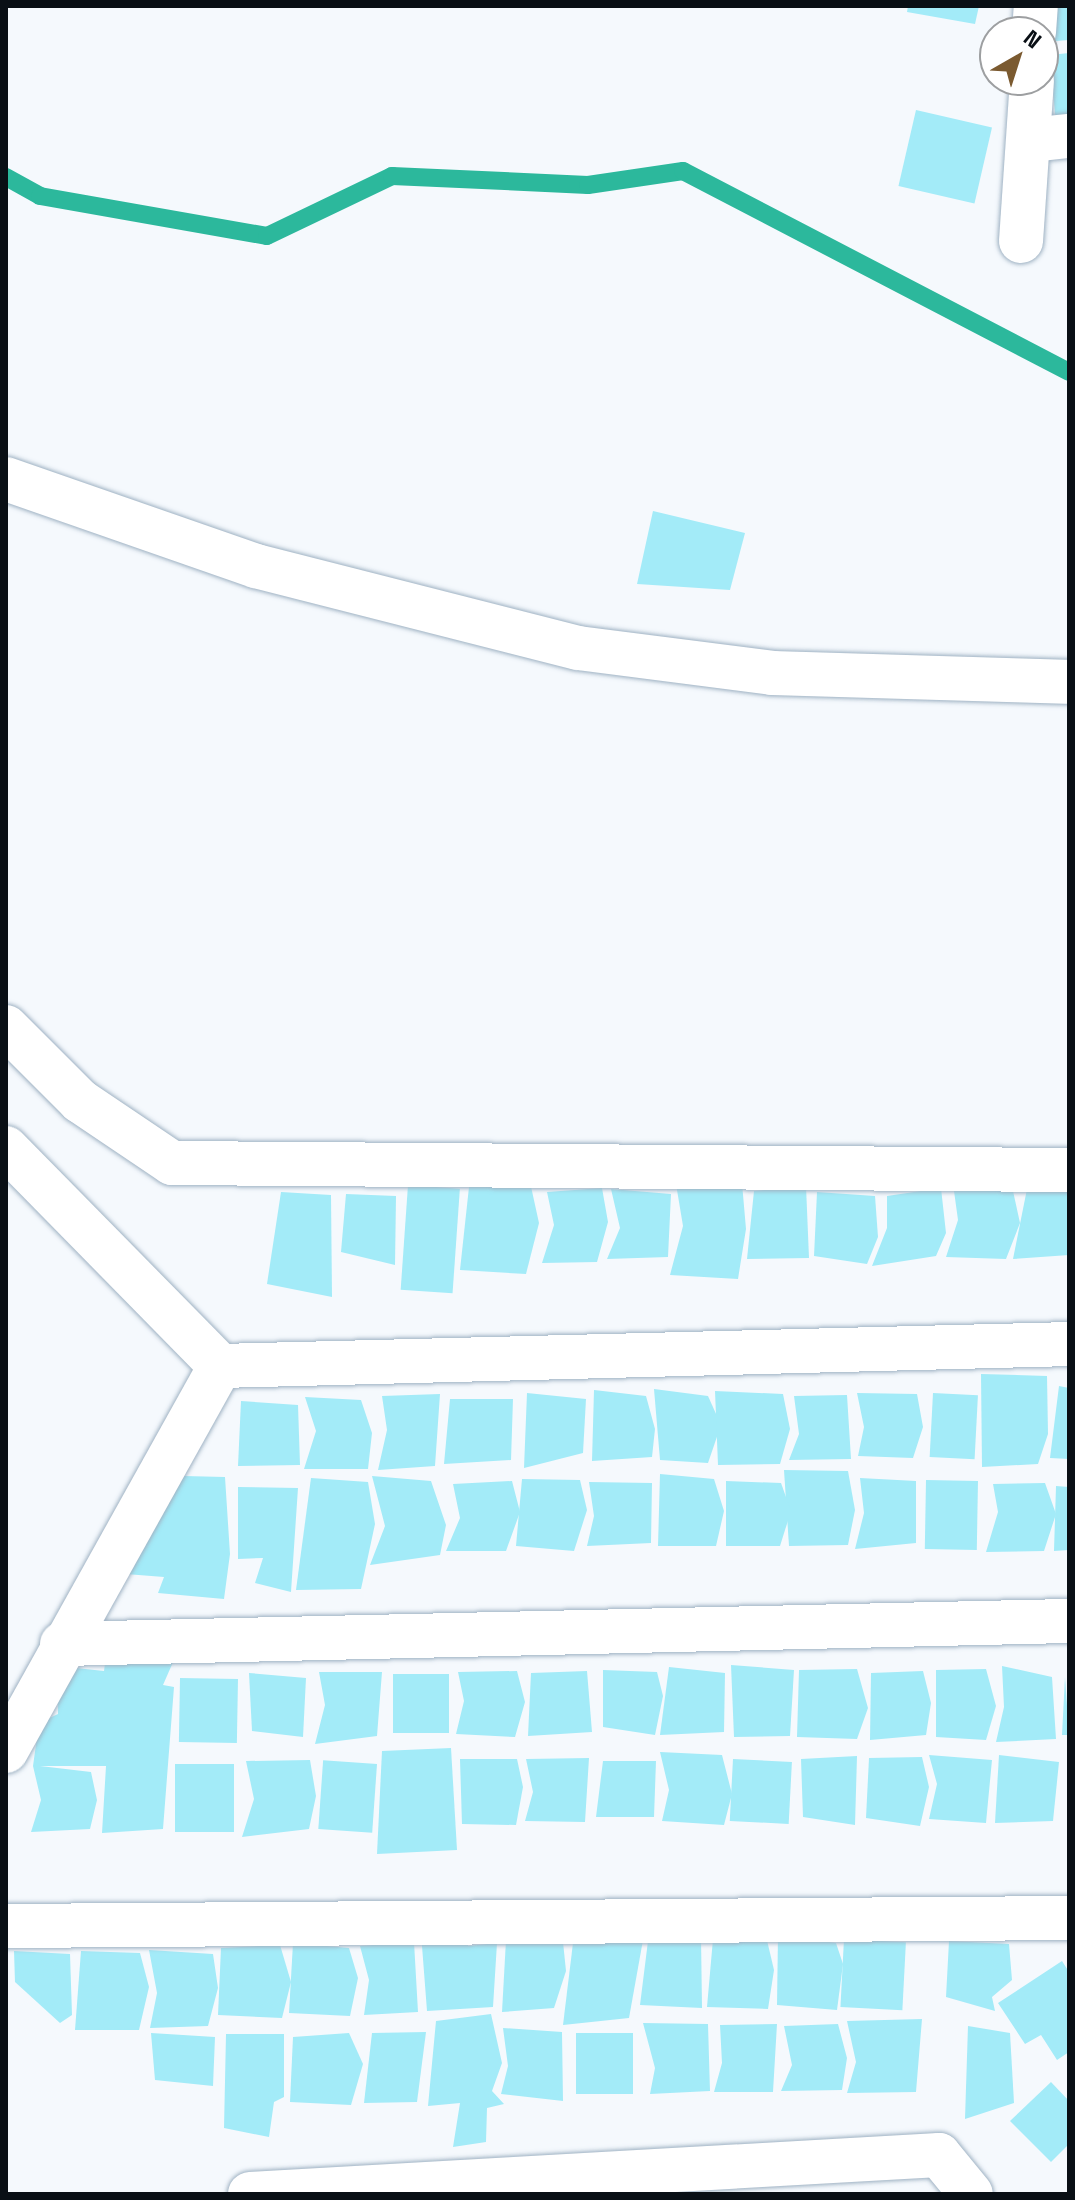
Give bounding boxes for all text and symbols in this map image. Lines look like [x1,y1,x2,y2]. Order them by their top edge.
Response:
north arrow [979,16,1059,96]
text: N [1018,23,1047,54]

